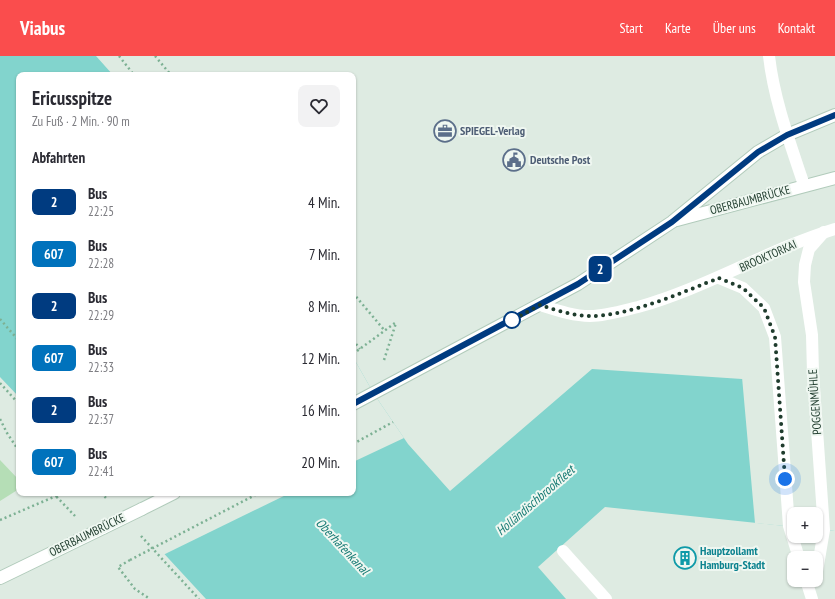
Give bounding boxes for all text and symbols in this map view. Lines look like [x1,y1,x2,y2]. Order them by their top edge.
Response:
text: Viabus [20,16,65,40]
text: Start [619,19,643,37]
text: Karte [665,19,691,37]
text: Über uns [713,19,756,37]
text: Kontakt [778,19,815,37]
button: heart [298,85,340,127]
text: Ericusspitze [32,86,112,110]
text: Zu Fuß · 2 Min. · 90 m [32,113,130,130]
office icon: SPIEGEL-Verlag [432,118,458,144]
place label: SPIEGEL-Verlag [460,123,525,138]
public building icon: Deutsche Post [501,147,527,173]
text: Abfahrten [32,148,85,167]
place label: Deutsche Post [530,152,591,167]
street label: OBERBAUMBRÜCKE [708,182,792,217]
text: Bus [88,184,107,203]
text: 2 [51,193,57,211]
text: 4 Min. [308,193,340,212]
text: 22:25 [88,203,114,220]
text: Bus [88,236,107,255]
street label: BROOKTORKAI [737,236,799,275]
text: 607 [44,245,64,263]
text: 7 Min. [309,245,340,264]
text: 22:28 [88,255,114,272]
line badge: 2 [587,256,613,282]
text: 2 [597,260,603,278]
text: Bus [88,288,107,307]
text: 2 [51,297,57,315]
text: 8 Min. [308,297,340,316]
text: 22:29 [88,307,114,324]
unlabelled marker [503,311,521,329]
text: Bus [88,340,107,359]
text: 607 [44,349,64,367]
text: 12 Min. [301,349,340,368]
text: 22:33 [88,359,114,376]
street label: POGGENMÜHLE [805,369,824,435]
text: Bus [88,392,107,411]
text: 2 [51,401,57,419]
text: 16 Min. [301,401,340,420]
text: 22:37 [88,411,114,428]
text: Bus [88,444,107,463]
text: 607 [44,453,64,471]
text: 20 Min. [301,453,340,472]
water label: Holländischbrookfleet [493,461,579,539]
text: 22:41 [88,463,114,480]
your location [775,469,795,489]
map controls [787,507,823,587]
button: + [787,507,823,543]
street label: OBERBAUMBRÜCKE [46,510,127,559]
water label: Oberhafenkanal [312,515,374,580]
place label: Hauptzollamt Hamburg-Stadt [700,543,765,572]
building icon: Hauptzollamt Hamburg-Stadt [672,545,698,571]
button: − [787,551,823,587]

